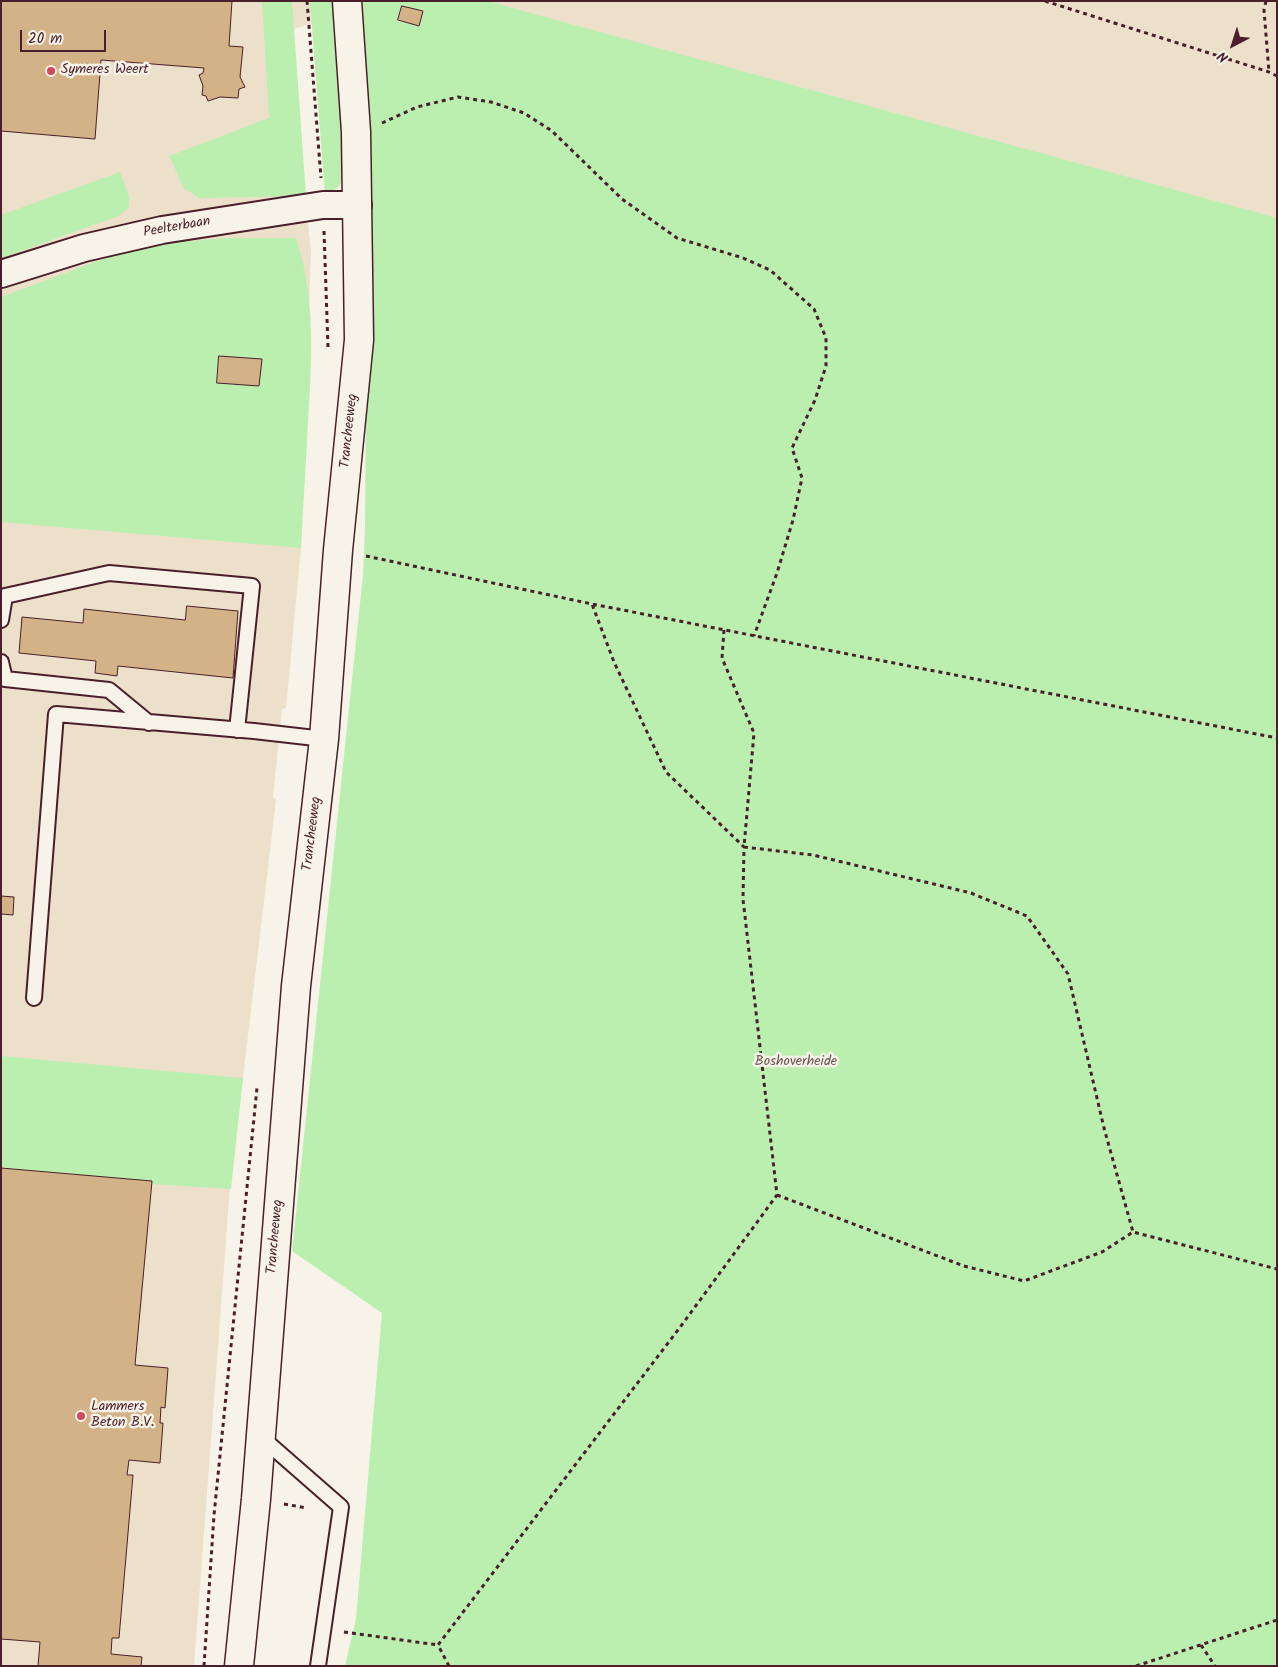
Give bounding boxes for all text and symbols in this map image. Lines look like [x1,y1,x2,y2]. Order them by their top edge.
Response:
scale bar [22,20,109,52]
north arrow [1208,20,1258,70]
text: 20 m [28,27,62,51]
text: N [1213,45,1234,68]
place label: Symeres Weert [61,63,149,79]
marker: Symeres Weert [45,65,57,77]
street label: Peelterbaan [142,214,212,242]
street label: Trancheeweg [338,393,362,469]
street label: Trancheeweg [300,796,326,872]
park label: Boshoverheide [755,1055,837,1071]
street label: Trancheeweg [264,1199,288,1275]
place label: Lammers Beton B.V. [91,1400,154,1432]
marker: Lammers Beton B.V. [75,1410,87,1422]

